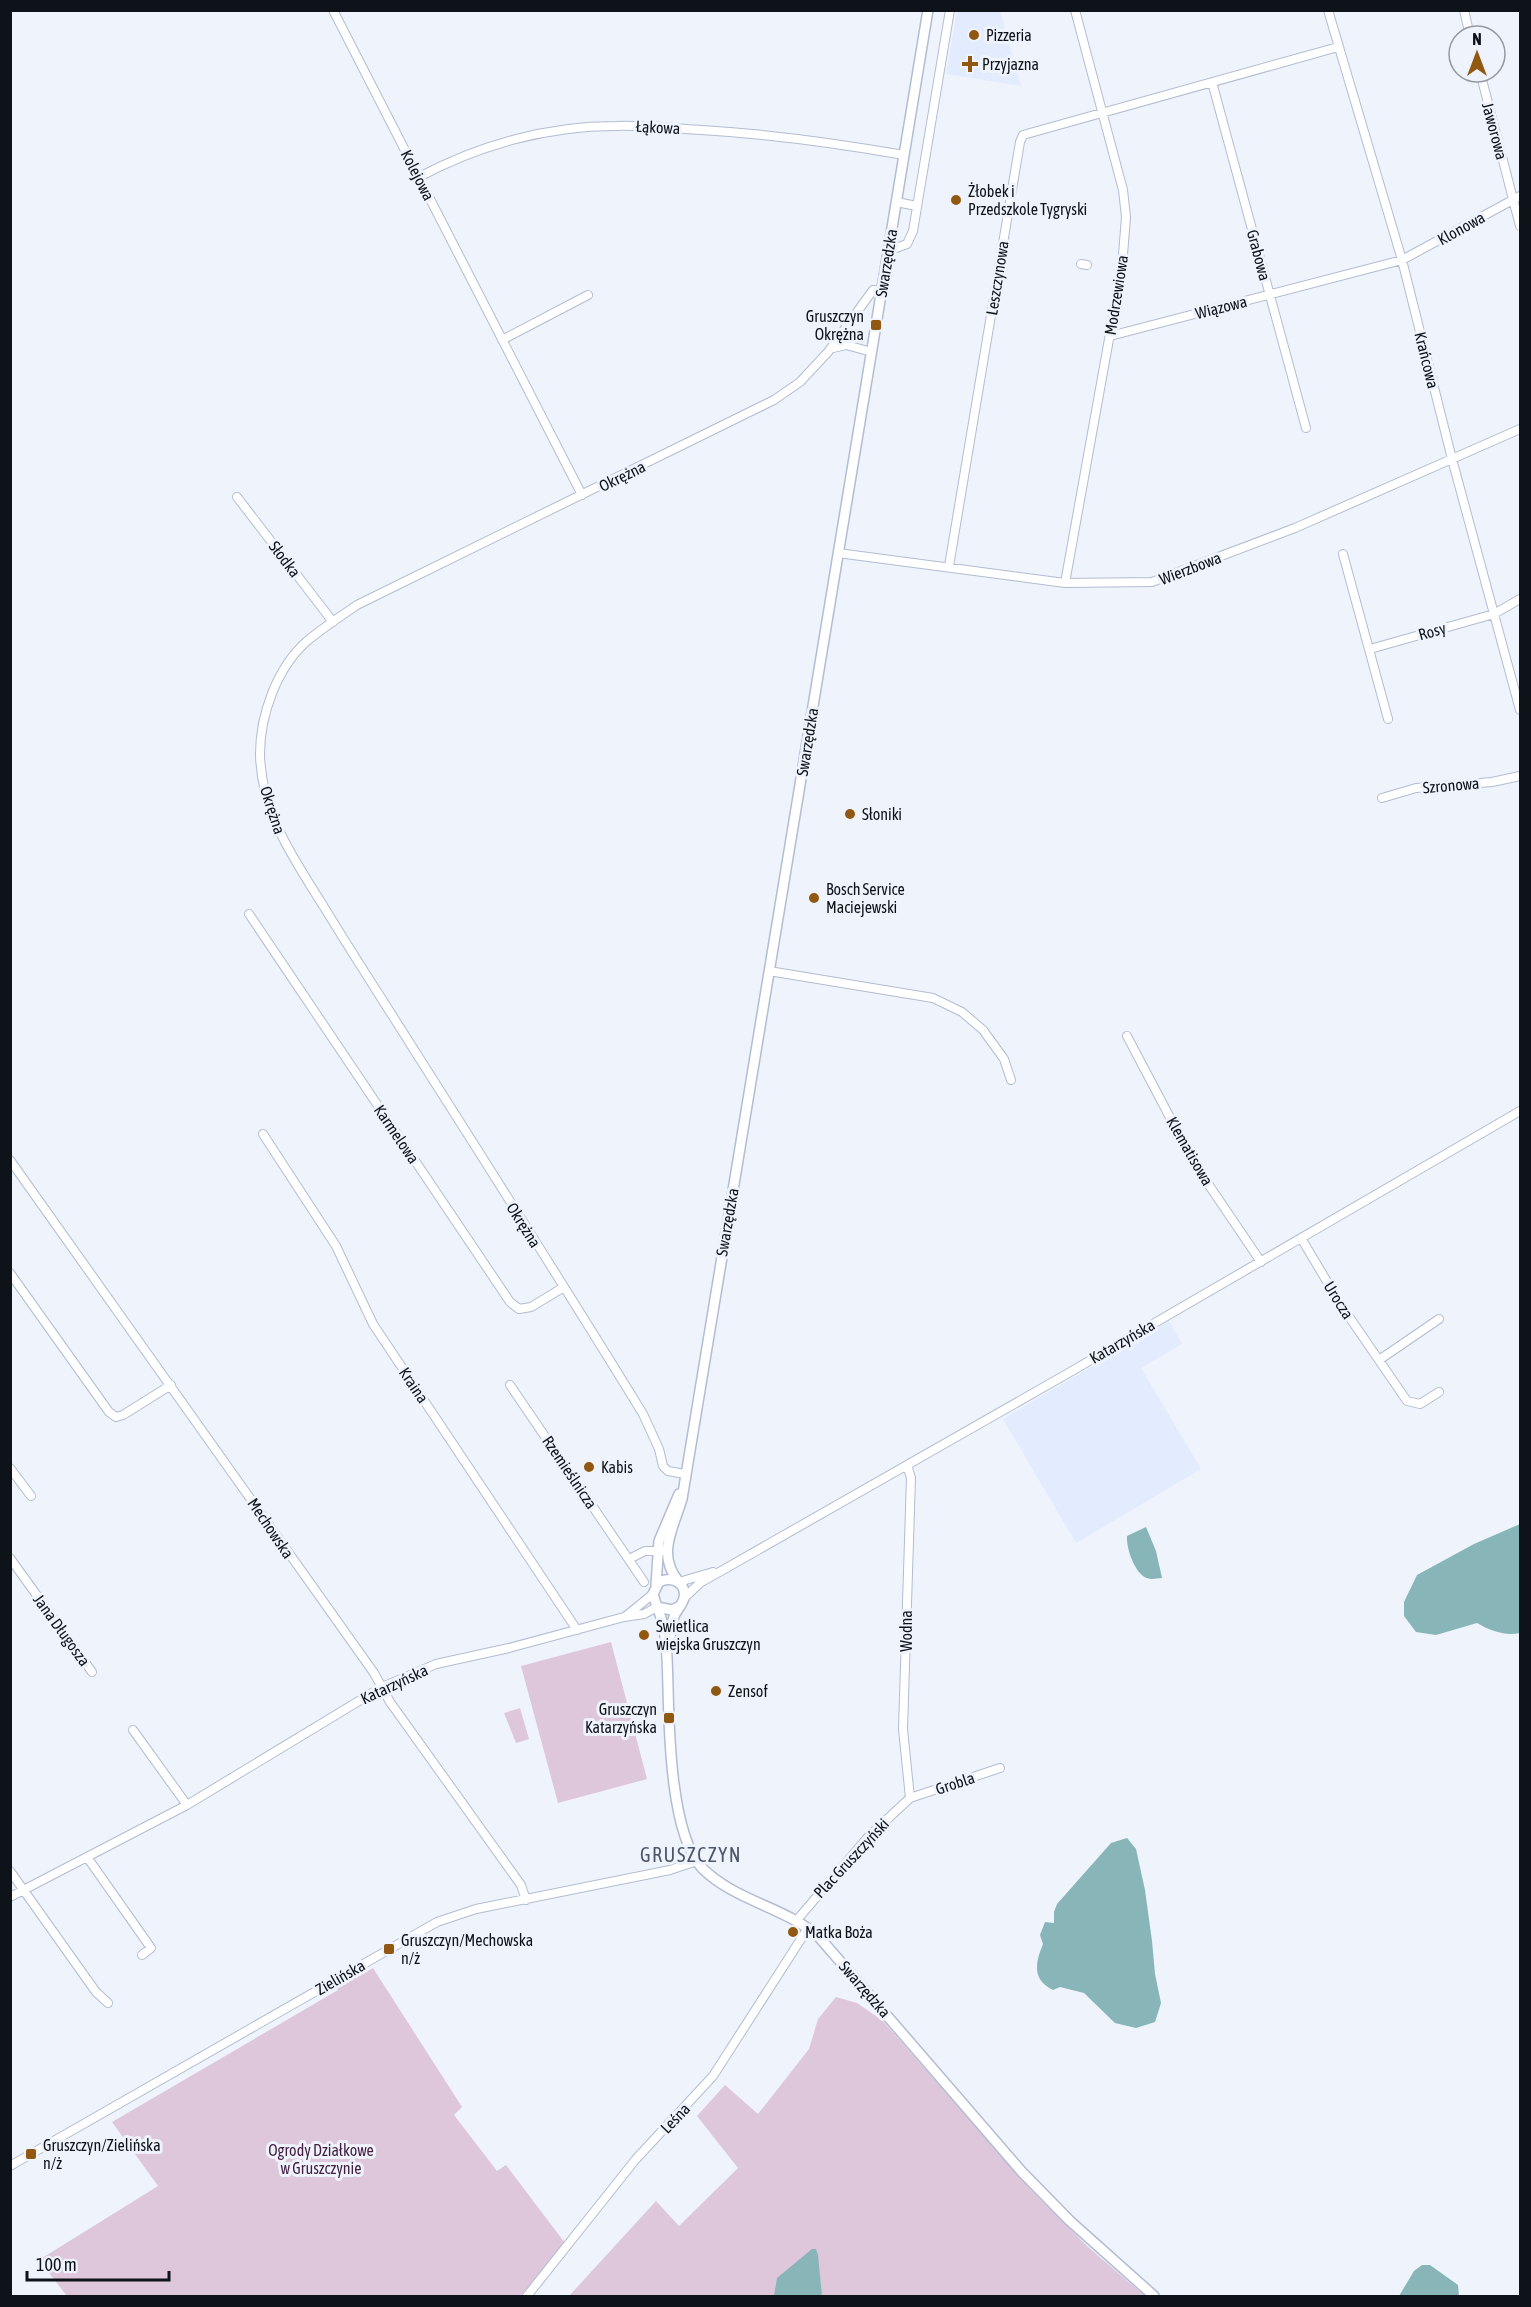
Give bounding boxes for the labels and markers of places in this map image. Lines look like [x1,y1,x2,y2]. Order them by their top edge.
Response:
place label: Pizzeria [986,26,1032,44]
marker: Pizzeria [967,28,981,42]
place label: Przyjazna [982,55,1039,74]
marker: Przyjazna [963,57,977,71]
place label: Żłobek i Przedszkole Tygryski [968,182,1087,219]
marker: Żłobek i Przedszkole Tygryski [949,193,963,207]
place label: Gruszczyn Okrężna [806,307,864,344]
marker: Gruszczyn Okrężna [869,318,883,332]
place label: Słoniki [862,805,902,823]
marker: Słoniki [843,807,857,821]
place label: Bosch Service Maciejewski [826,880,905,917]
marker: Bosch Service Maciejewski [807,891,821,905]
place label: Kabis [601,1458,633,1476]
marker: Kabis [582,1460,596,1474]
place label: Swietlica wiejska Gruszczyn [656,1617,761,1654]
marker: Swietlica wiejska Gruszczyn [637,1628,651,1642]
place label: Zensof [728,1682,768,1700]
marker: Zensof [709,1684,723,1698]
place label: Gruszczyn Katarzyńska [585,1700,657,1737]
marker: Gruszczyn Katarzyńska [662,1711,676,1725]
place label: Matka Boża [805,1923,873,1941]
marker: Matka Boża [786,1925,800,1939]
place label: Gruszczyn/Mechowska n/ż [401,1931,533,1967]
marker: Gruszczyn/Mechowska n/ż [382,1942,396,1956]
place label: Gruszczyn/Zielińska n/ż [43,2136,161,2172]
marker: Gruszczyn/Zielińska n/ż [24,2147,38,2161]

